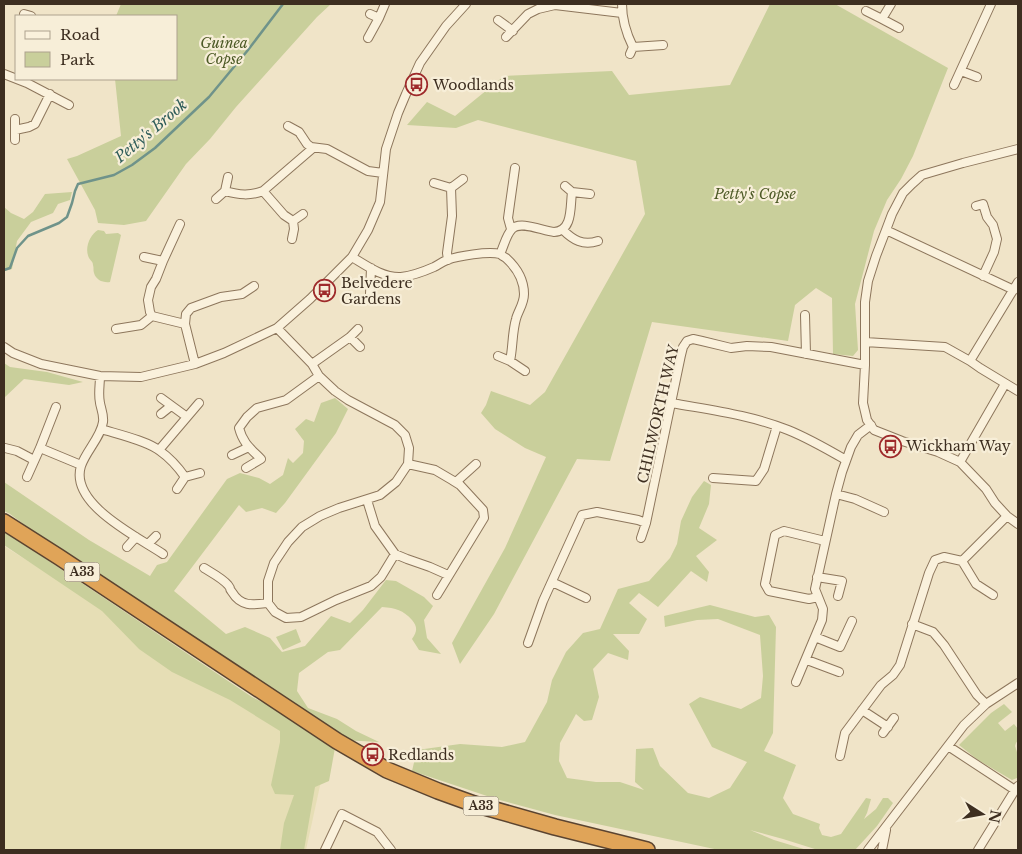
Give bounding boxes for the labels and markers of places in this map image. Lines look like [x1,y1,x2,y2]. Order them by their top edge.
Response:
bus stop icon: Woodlands [405,73,429,97]
place label: Woodlands [432,76,514,94]
place label: Belvedere Gardens [341,274,413,308]
bus stop icon: Belvedere Gardens [313,279,337,303]
bus stop icon: Wickham Way [878,434,902,458]
place label: Wickham Way [905,437,1011,455]
bus stop icon: Redlands [360,743,384,767]
place label: Redlands [388,746,454,764]

